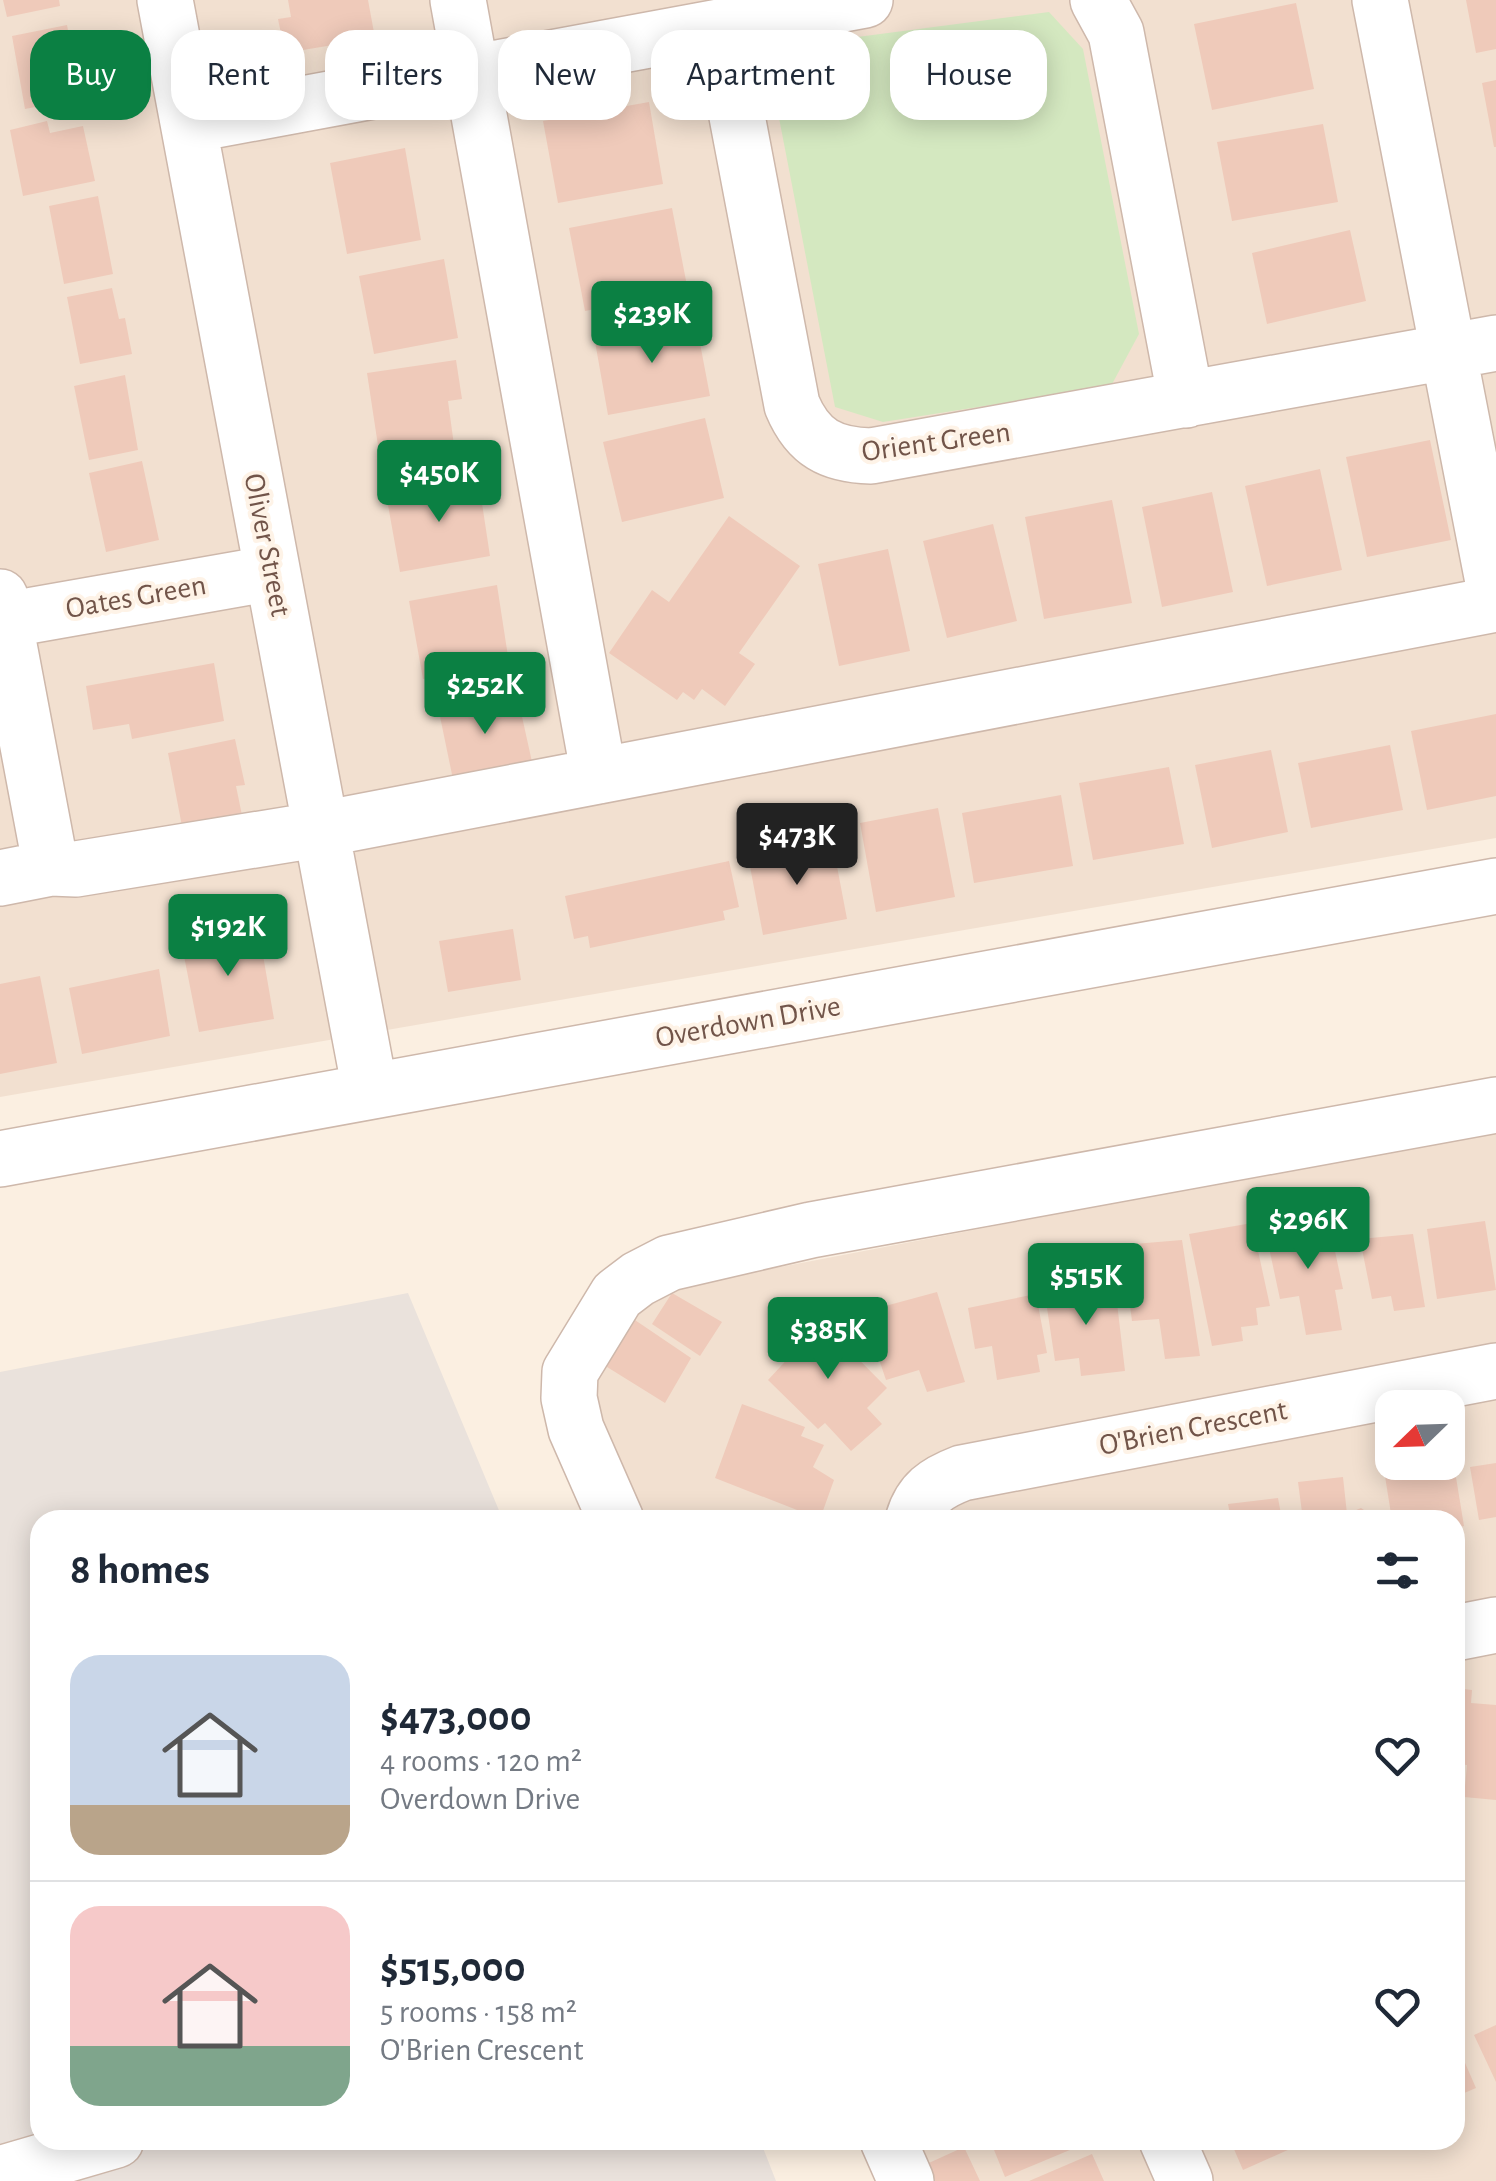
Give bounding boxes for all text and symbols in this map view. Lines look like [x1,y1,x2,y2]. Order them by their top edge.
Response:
chip: Buy [30,30,151,120]
chip: Rent [171,30,305,120]
chip: Filters [325,30,478,120]
chip: New [498,30,631,120]
chip: Apartment [651,30,870,120]
chip: House [890,30,1047,120]
pin: $239K [582,281,722,366]
text: $239K [613,297,691,329]
street label: Orient Green [860,417,1012,467]
pin: $450K [369,440,509,525]
text: $450K [399,456,479,488]
street label: Oliver Street [238,471,296,619]
street label: Oates Green [63,570,209,624]
pin: $252K [415,652,555,737]
text: $252K [446,668,524,700]
pin: $473K [727,803,867,888]
text: $473K [759,819,835,851]
pin: $192K [158,894,298,979]
text: $192K [190,910,266,942]
street label: Overdown Drive [653,991,843,1053]
pin: $296K [1238,1187,1378,1272]
text: $296K [1268,1203,1348,1235]
pin: $515K [1016,1243,1156,1328]
text: $515K [1050,1259,1122,1291]
pin: $385K [758,1297,898,1382]
text: $385K [790,1313,866,1345]
north arrow [1375,1390,1465,1480]
map controls [1375,1390,1465,1480]
street label: O'Brien Crescent [1097,1395,1290,1461]
icon: filters [1370,1543,1425,1598]
text: 8 homes [70,1549,210,1591]
icon: home [150,1695,270,1815]
text: $473,000 [380,1696,532,1738]
icon: heart [1370,1728,1425,1783]
text: 4 rooms · 120 m² [380,1745,582,1777]
text: Overdown Drive [380,1783,580,1815]
icon: home [150,1946,270,2066]
text: $515,000 [380,1947,526,1989]
icon: heart [1370,1979,1425,2034]
text: 5 rooms · 158 m² [380,1996,577,2028]
text: O'Brien Crescent [380,2034,583,2066]

